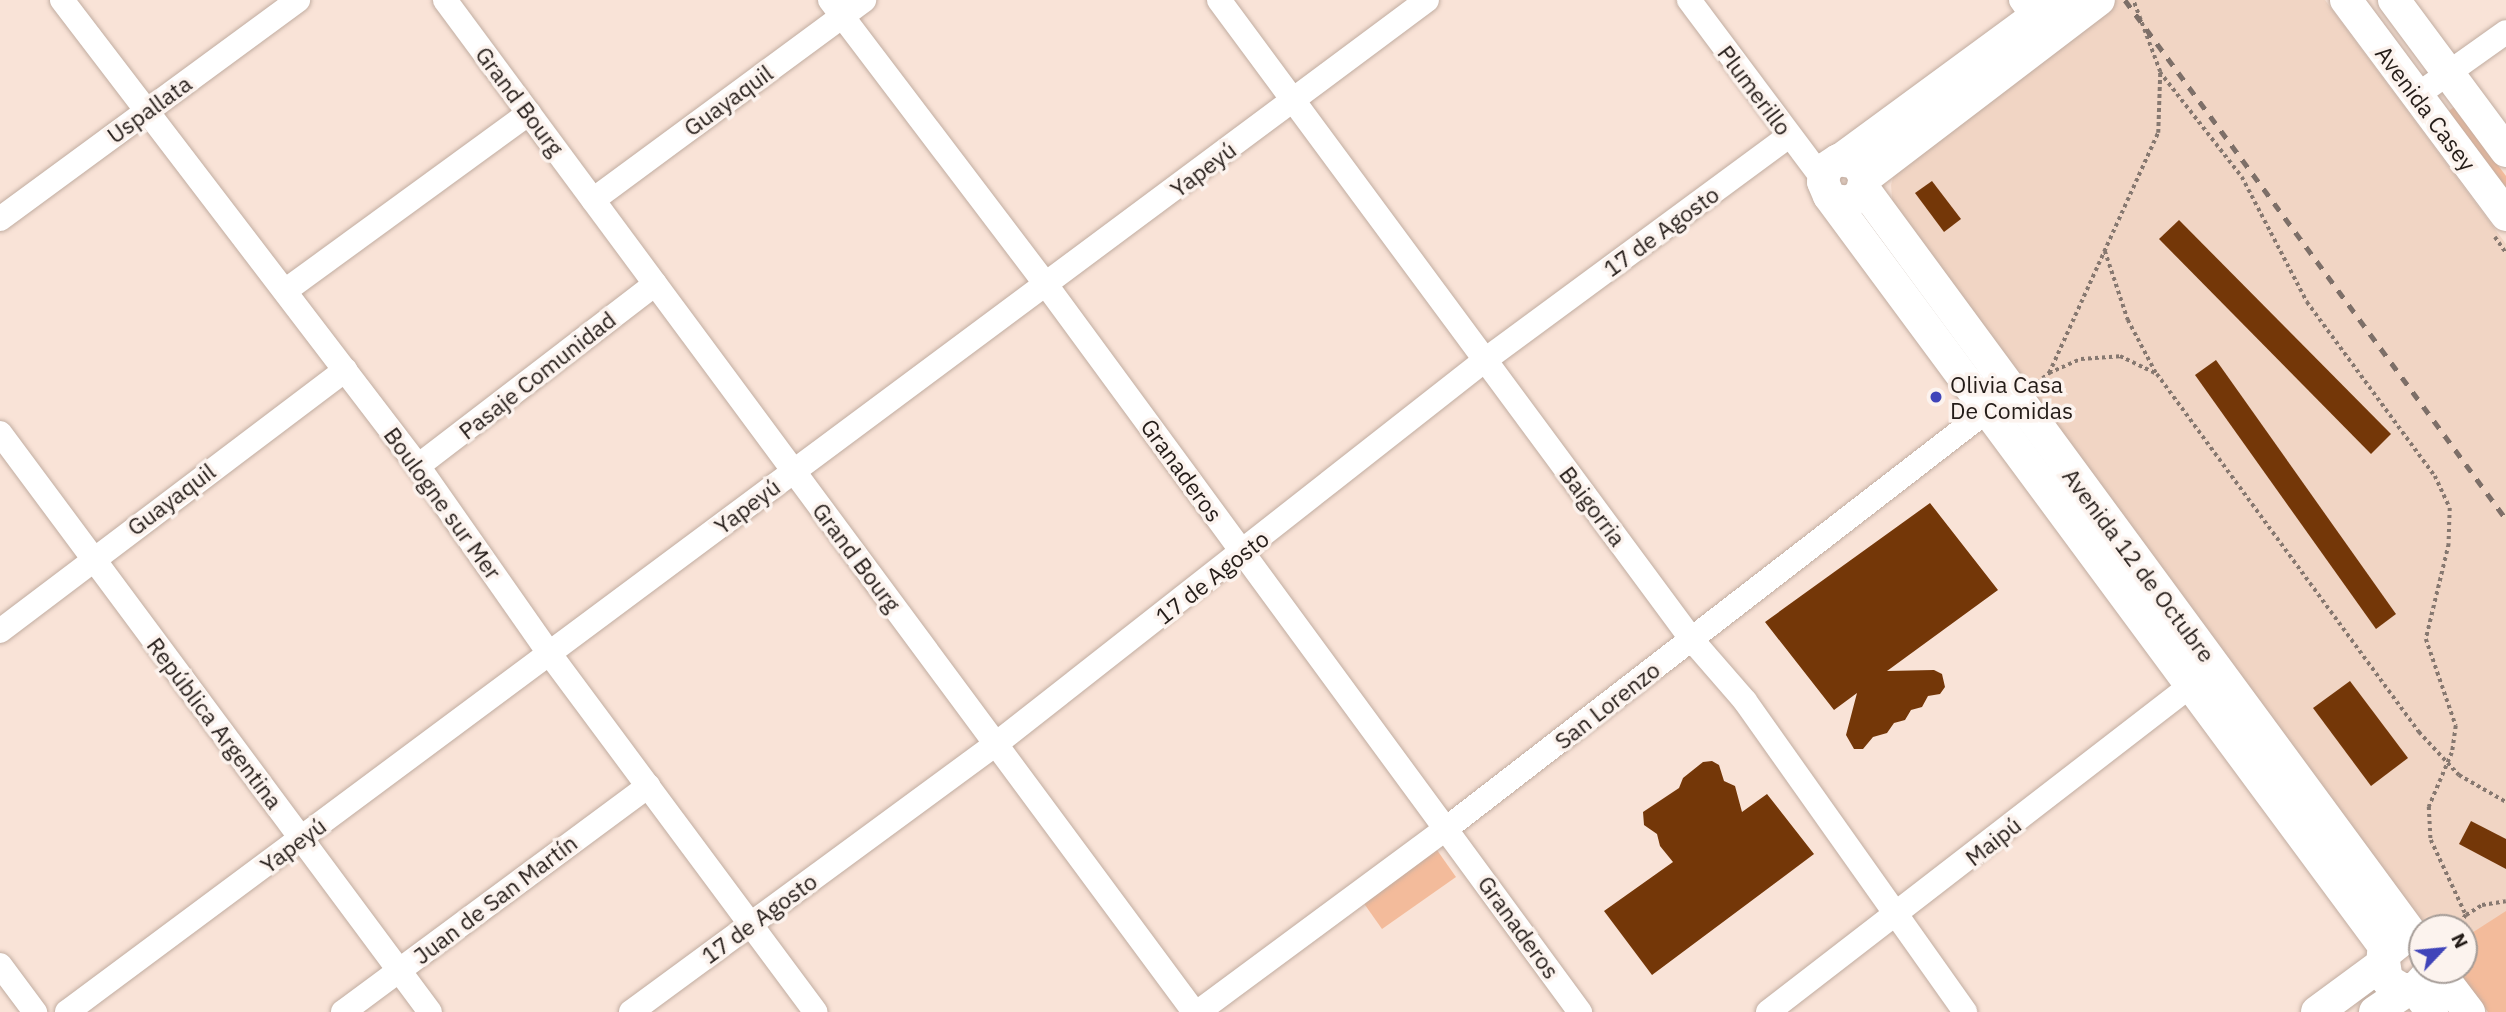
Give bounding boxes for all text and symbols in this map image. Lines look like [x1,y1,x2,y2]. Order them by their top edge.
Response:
street label: Plumerillo [1712,40,1798,140]
street label: Avenida Casey [2370,40,2482,176]
street label: Grand Bourg [470,41,570,161]
street label: Guayaquil [678,59,778,141]
street label: Uspallata [101,69,197,149]
street label: Yapeyú [1165,135,1241,203]
street label: 17 de Agosto [1598,180,1724,282]
street label: Pasaje Comunidad [453,305,621,445]
place label: Olivia Casa De Comidas [1950,370,2073,424]
marker: Olivia Casa De Comidas [1928,389,1944,405]
street label: Granaderos [1135,413,1229,527]
street label: Boulogne sur Mer [379,422,507,584]
street label: Guayaquil [122,457,220,541]
street label: Baigorria [1554,461,1632,551]
street label: Avenida 12 de Octubre [2057,463,2221,667]
street label: Yapeyú [709,472,785,540]
street label: Grand Bourg [807,497,907,617]
street label: 17 de Agosto [1150,524,1274,630]
street label: República Argentina [142,632,288,814]
street label: San Lorenzo [1549,655,1665,755]
street label: Yapeyú [255,811,331,879]
street label: Maipú [1960,811,2026,871]
street label: Juan de San Martín [408,829,582,969]
street label: 17 de Agosto [696,867,822,969]
street label: Granaderos [1472,870,1566,984]
north arrow [2408,914,2478,984]
text: N [2446,929,2474,952]

